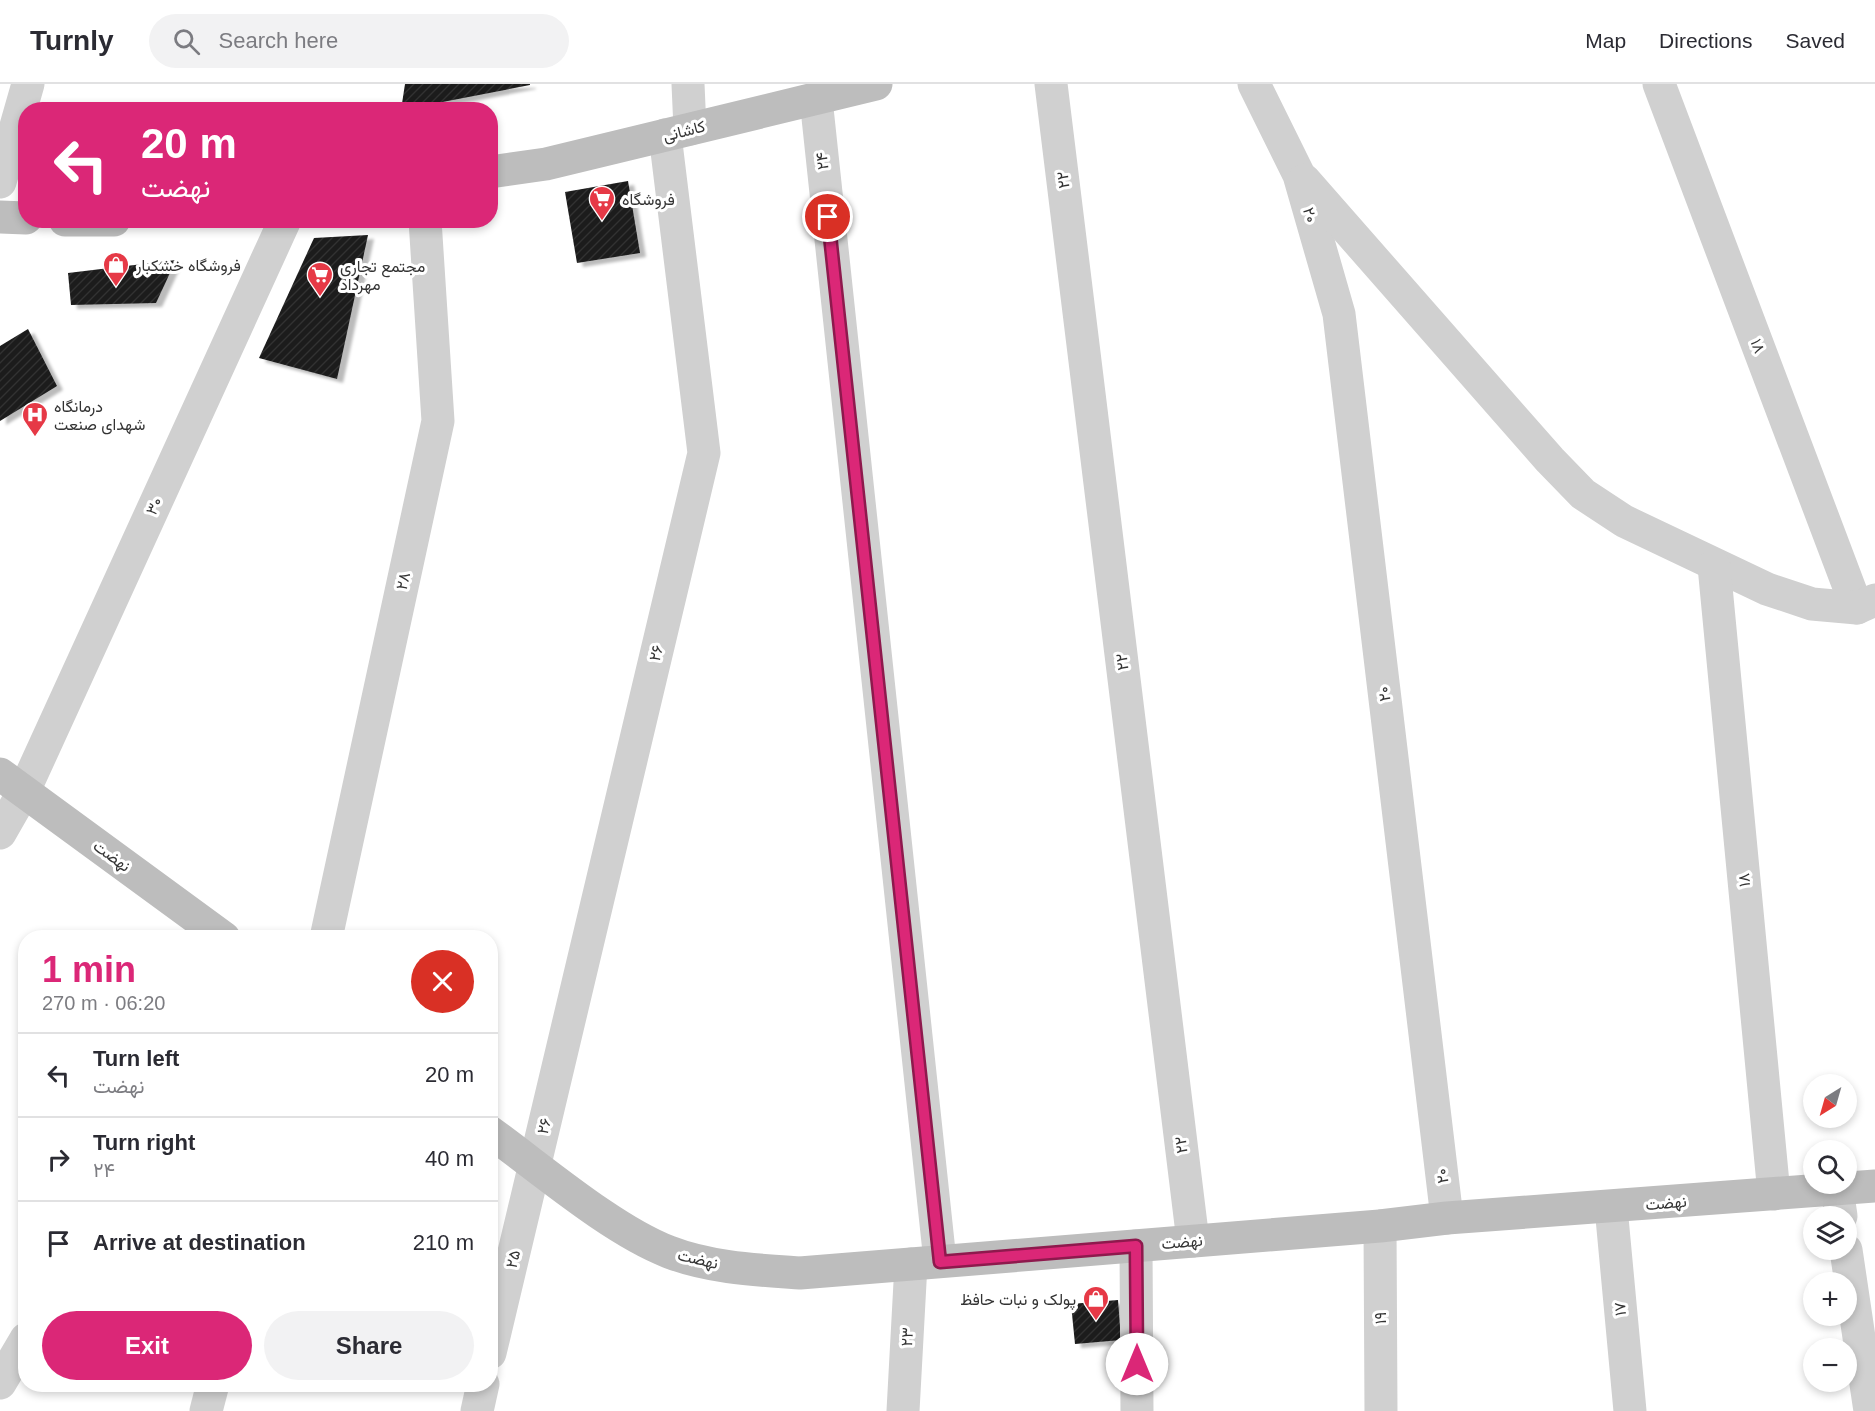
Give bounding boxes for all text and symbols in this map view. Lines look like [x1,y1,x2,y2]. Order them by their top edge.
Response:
search box [149,14,569,68]
text: Turnly [30,25,113,56]
icon: search [170,25,203,58]
text: Search here [218,28,338,53]
text: Map [1585,29,1626,52]
text: Directions [1659,29,1752,52]
text: Saved [1785,29,1845,52]
street label: کاشانی [661,118,707,146]
text: 20 m [141,120,237,167]
icon: left [42,126,120,204]
street label: ۲۴ [813,151,831,171]
street label: ۲۲ [1054,171,1072,189]
text: نهضت [141,173,210,203]
supermarket icon: فروشگاه [587,184,617,222]
place label: فروشگاه [622,191,675,210]
pin [802,191,853,242]
icon: arrive [811,200,844,233]
street label: ۲۰ [1300,205,1320,225]
shop icon: فروشگاه خشکبار [101,250,131,288]
place label: فروشگاه خشکبار [135,257,241,276]
place label: مجتمع تجاری مهرداد [340,258,425,295]
supermarket icon: مجتمع تجاری مهرداد [305,260,335,298]
street label: ۱۸ [1748,336,1768,356]
place label: درمانگاه شهدای صنعت [54,398,145,435]
hospital icon: درمانگاه شهدای صنعت [20,400,50,438]
street label: ۳۰ [143,495,165,517]
street label: ۲۸ [393,571,413,591]
street label: ۲۶ [646,643,666,663]
street label: ۲۲ [1113,653,1131,671]
street label: ۲۰ [1375,685,1393,703]
street label: نهضت [89,837,134,877]
street label: ۱۸ [1735,872,1753,888]
text: 1 min [42,949,136,990]
button: close [411,950,474,1013]
text: 270 m · 06:20 [42,992,165,1014]
text: Turn left [93,1046,179,1071]
icon: left [42,1059,75,1092]
text: 20 m [425,1062,474,1087]
north arrow [1803,1074,1857,1128]
map controls [1803,1074,1857,1392]
text: نهضت [93,1075,144,1097]
street label: ۲۶ [534,1116,554,1136]
text: Turn right [93,1130,195,1155]
street label: ۲۲ [1172,1136,1190,1154]
button: search [1803,1140,1857,1194]
icon: right [42,1143,75,1176]
text: 40 m [425,1146,474,1171]
text: ۲۴ [93,1159,115,1181]
street label: ۲۰ [1433,1167,1451,1185]
street label: نهضت [1645,1193,1687,1215]
button: layers [1803,1206,1857,1260]
icon: arrive [42,1227,75,1260]
text: Arrive at destination [93,1230,306,1255]
text: 210 m [413,1230,474,1255]
street label: نهضت [1161,1232,1203,1254]
street label: نهضت [676,1246,720,1274]
street label: ۲۵ [503,1248,523,1270]
button: + [1803,1272,1857,1326]
shop icon: پولک و نبات حافظ [1081,1284,1111,1322]
place label: پولک و نبات حافظ [960,1291,1076,1311]
street label: ۱۷ [1611,1301,1629,1317]
button: Exit [42,1311,252,1380]
button: Share [264,1311,474,1380]
street label: ۱۹ [1372,1312,1389,1324]
street label: ۲۳ [898,1327,916,1347]
position arrow [1105,1332,1169,1396]
button: − [1803,1338,1857,1392]

